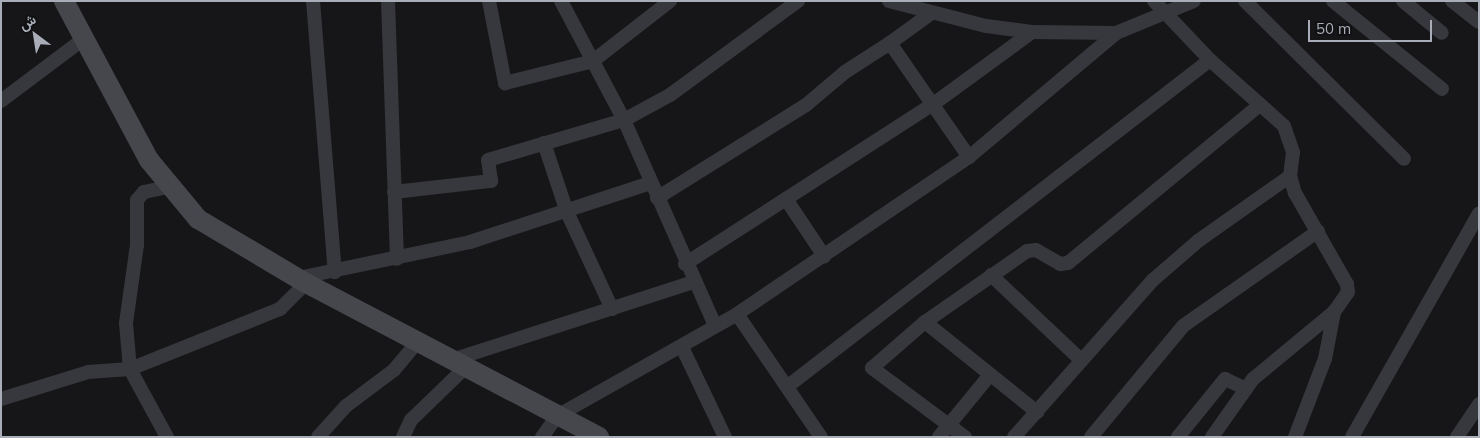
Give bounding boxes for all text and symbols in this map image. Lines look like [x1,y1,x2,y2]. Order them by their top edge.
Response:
north arrow [10,10,60,60]
text: ش [15,10,39,34]
scale bar [1310,10,1434,42]
text: 50 m [1316,19,1351,38]

